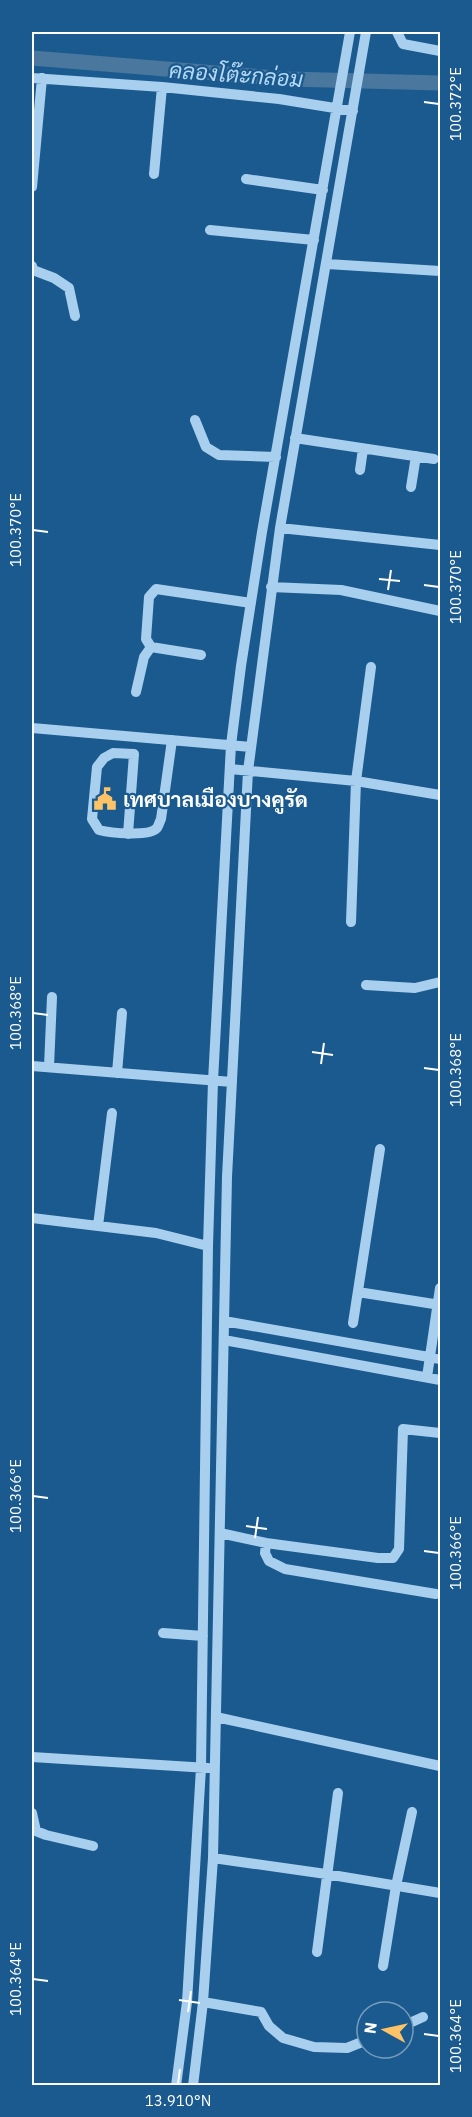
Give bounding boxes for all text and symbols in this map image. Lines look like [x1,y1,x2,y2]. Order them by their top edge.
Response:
water label: คลองโต๊ะกล่อม [168,55,304,93]
text: 100.372°E [446,67,465,141]
text: 100.370°E [6,493,25,567]
text: 100.370°E [446,550,465,624]
place label: เทศบาลเมืองบางคูรัด [123,785,308,814]
public building icon: เทศบาลเมืองบางคูรัด [92,786,118,812]
text: 100.368°E [6,976,25,1050]
text: 100.368°E [446,1033,465,1107]
text: 100.366°E [6,1459,25,1533]
text: 100.366°E [446,1516,465,1590]
text: 100.364°E [6,1942,25,2016]
text: 100.364°E [446,1999,465,2073]
north arrow [355,2000,415,2060]
text: N [359,2021,381,2035]
text: 13.910°N [145,2091,211,2110]

